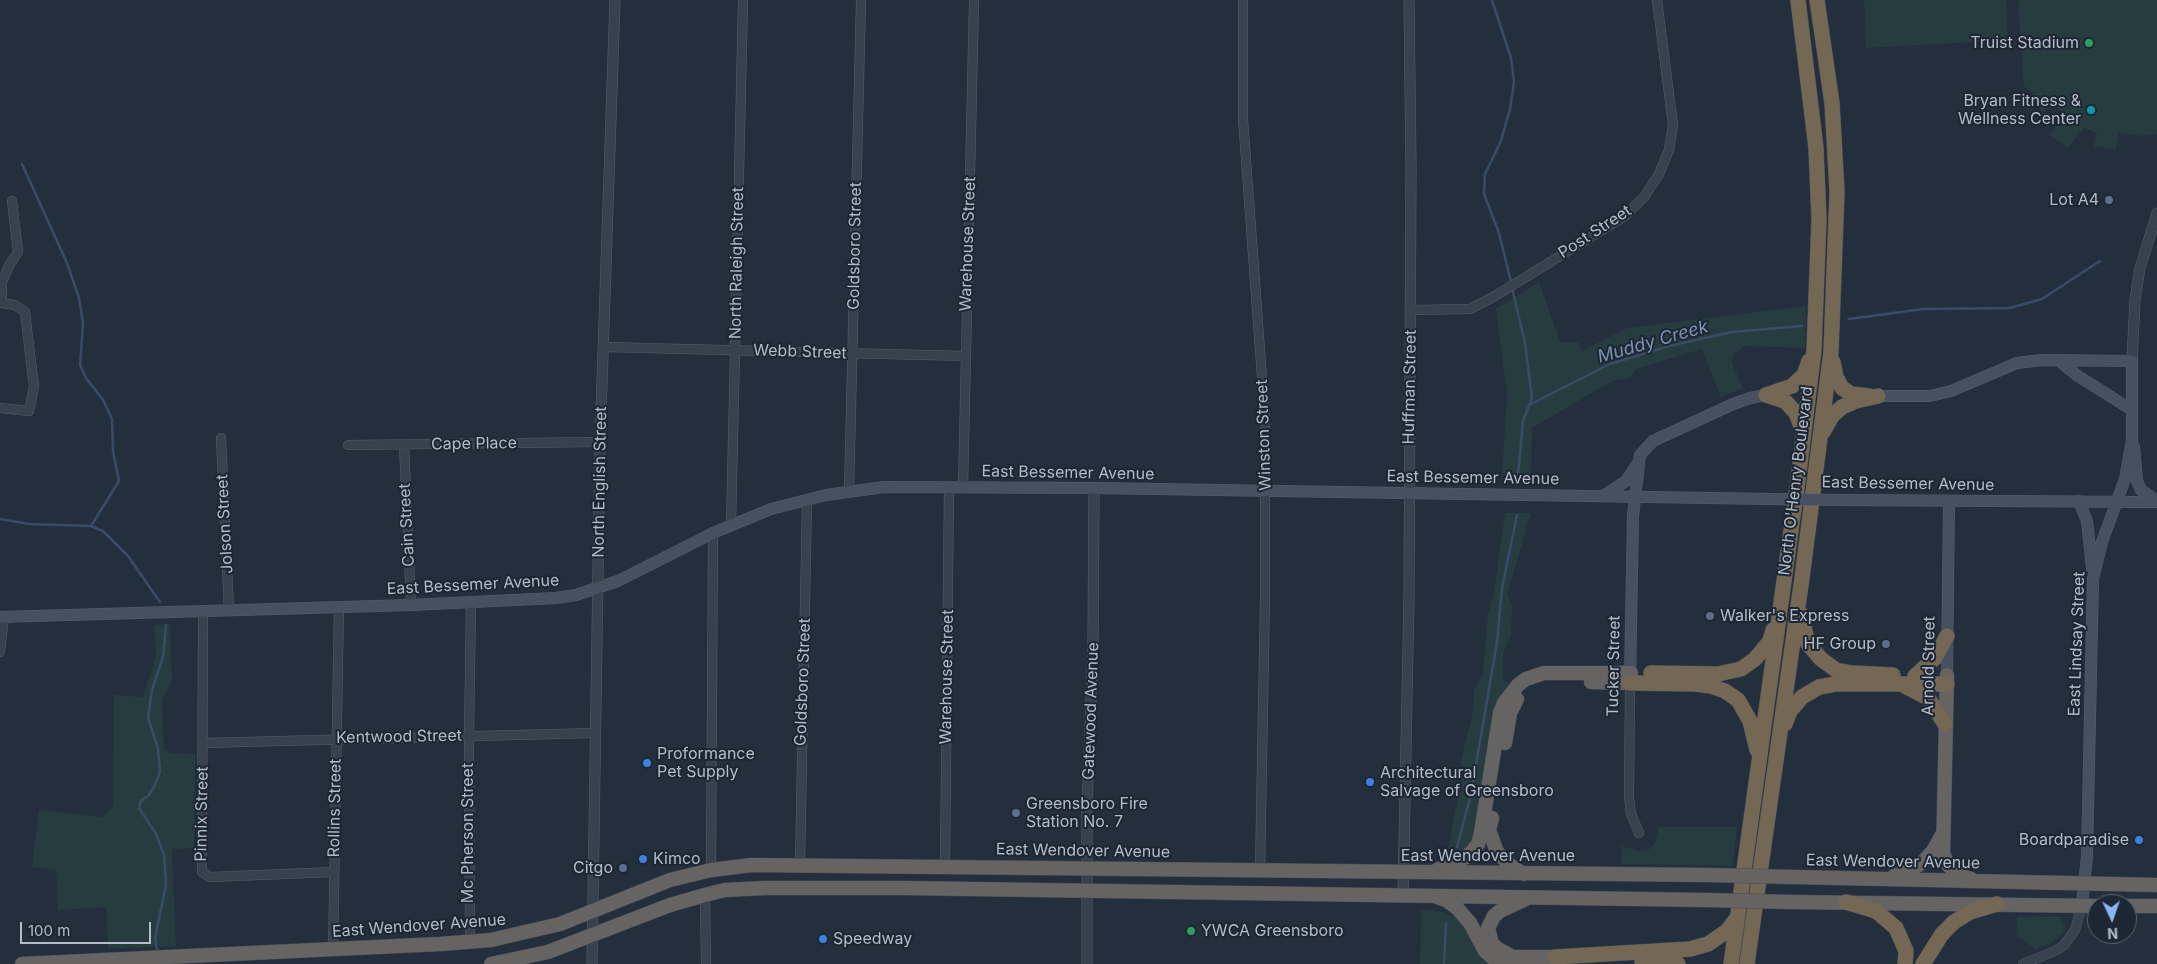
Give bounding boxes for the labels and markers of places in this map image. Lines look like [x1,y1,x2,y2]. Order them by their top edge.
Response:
place label: Truist Stadium [1970,33,2079,53]
marker: Truist Stadium [2083,37,2095,49]
place label: Bryan Fitness & Wellness Center [1958,91,2081,129]
marker: Bryan Fitness & Wellness Center [2085,104,2097,116]
place label: Lot A4 [2049,190,2099,210]
marker: Lot A4 [2103,194,2115,206]
place label: Walker's Express [1720,606,1849,626]
marker: Walker's Express [1704,610,1716,622]
place label: HF Group [1804,634,1876,654]
marker: HF Group [1880,638,1892,650]
place label: Proformance Pet Supply [657,744,755,782]
marker: Proformance Pet Supply [641,757,653,769]
place label: Architectural Salvage of Greensboro [1380,763,1554,801]
marker: Architectural Salvage of Greensboro [1364,776,1376,788]
place label: Greensboro Fire Station No. 7 [1026,794,1148,832]
marker: Greensboro Fire Station No. 7 [1010,807,1022,819]
place label: Boardparadise [2019,830,2129,850]
marker: Boardparadise [2133,834,2145,846]
place label: Kimco [653,849,701,869]
marker: Kimco [637,853,649,865]
place label: Citgo [573,858,613,878]
marker: Citgo [617,862,629,874]
place label: YWCA Greensboro [1201,921,1344,941]
marker: YWCA Greensboro [1185,925,1197,937]
place label: Speedway [833,929,912,949]
marker: Speedway [817,933,829,945]

